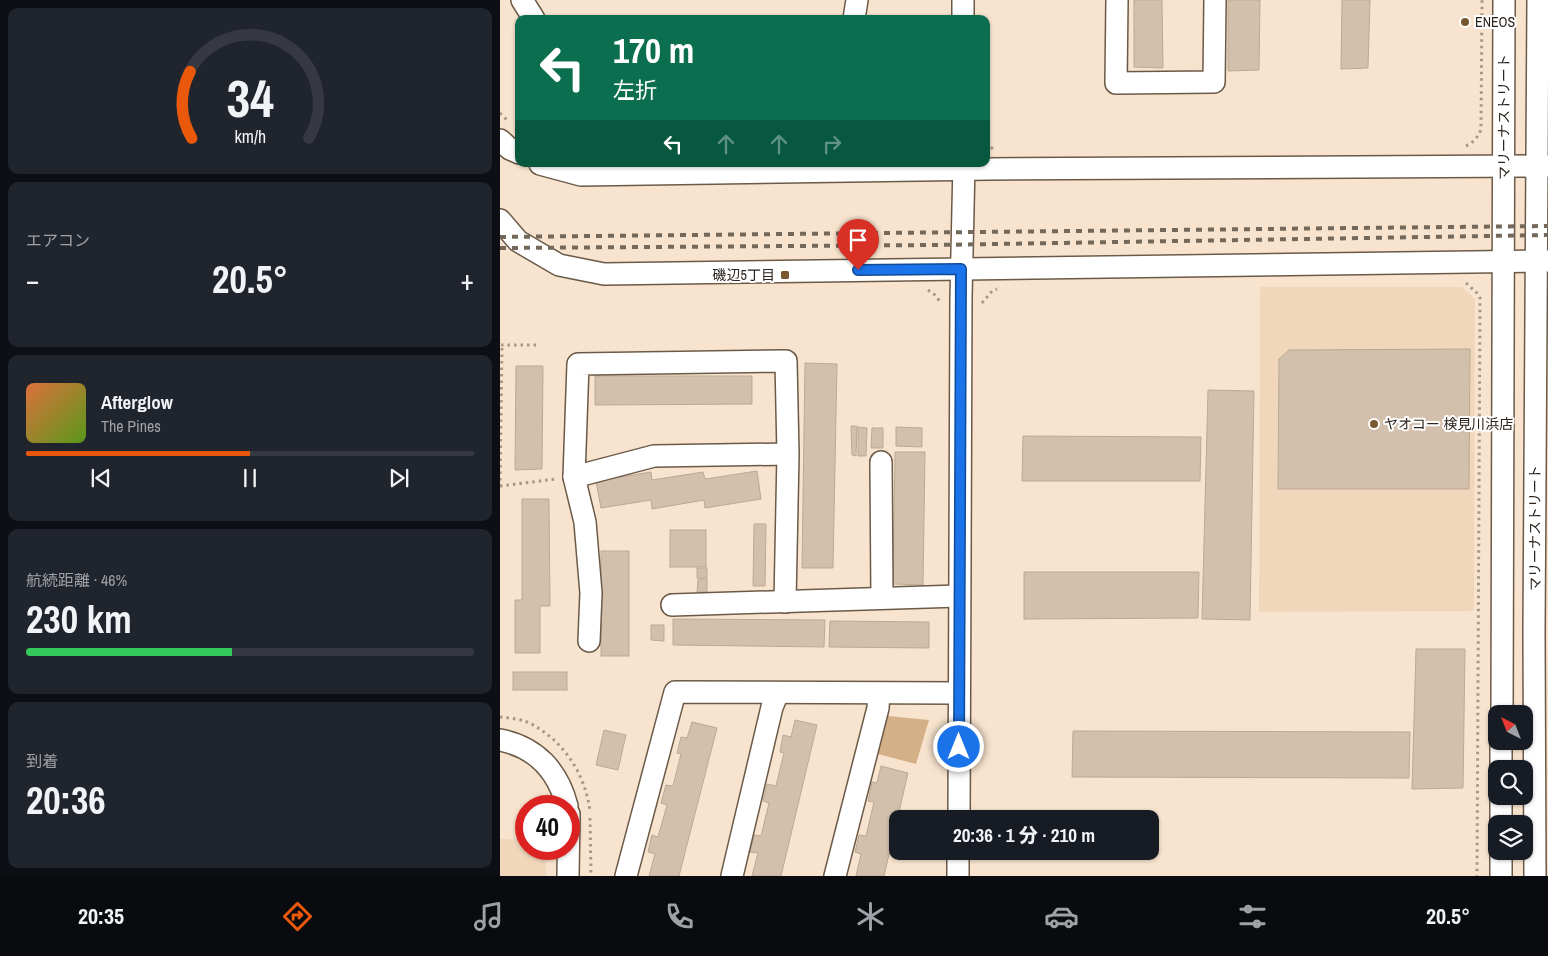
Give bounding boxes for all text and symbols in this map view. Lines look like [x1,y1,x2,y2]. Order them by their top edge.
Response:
place label: ENEOS [1475,13,1516,31]
marker: ENEOS [1459,16,1471,28]
text: 170 m [613,27,694,74]
icon: left [530,35,595,100]
street label: マリーナストリート [1495,54,1513,180]
text: 34 [226,63,274,133]
text: 左折 [613,75,657,105]
text: km/h [234,125,266,149]
icon: left [659,130,687,158]
icon: ahead [712,130,740,158]
icon: ahead [765,130,793,158]
icon: right [818,130,846,158]
pin [837,219,879,270]
icon: arrive [844,226,872,254]
text: エアコン [26,229,90,251]
text: 20.5° [212,254,288,305]
text: − [26,261,39,299]
text: + [461,261,474,299]
place label: 磯辺5丁目 [713,266,775,284]
marker: 磯辺5丁目 [779,269,791,281]
text: Afterglow [101,389,173,415]
text: The Pines [101,415,161,437]
place label: ヤオコー 検見川浜店 [1384,415,1513,433]
marker: ヤオコー 検見川浜店 [1368,418,1380,430]
icon: previous [87,464,115,492]
icon: pause [236,464,264,492]
icon: next [385,464,413,492]
street label: マリーナストリート [1526,465,1544,591]
text: 航続距離 · 46% [26,569,127,591]
text: 230 km [26,594,132,645]
north arrow [1488,705,1532,750]
map controls [1488,705,1533,860]
position arrow [932,720,984,772]
text: 到着 [26,750,58,772]
button: search [1488,760,1533,805]
text: 20:36 [26,775,106,826]
speed limit sign: 40 [515,795,580,860]
button: layers [1488,815,1533,860]
text: 20:36 · 1 分 · 210 m [953,822,1095,848]
icon: directions [280,899,315,934]
icon: music [471,899,506,934]
icon: phone [662,899,697,934]
icon: climate [853,899,888,934]
icon: car [1044,899,1079,934]
icon: filters [1235,899,1270,934]
text: 20:35 [78,901,124,931]
text: 20.5° [1426,901,1470,931]

